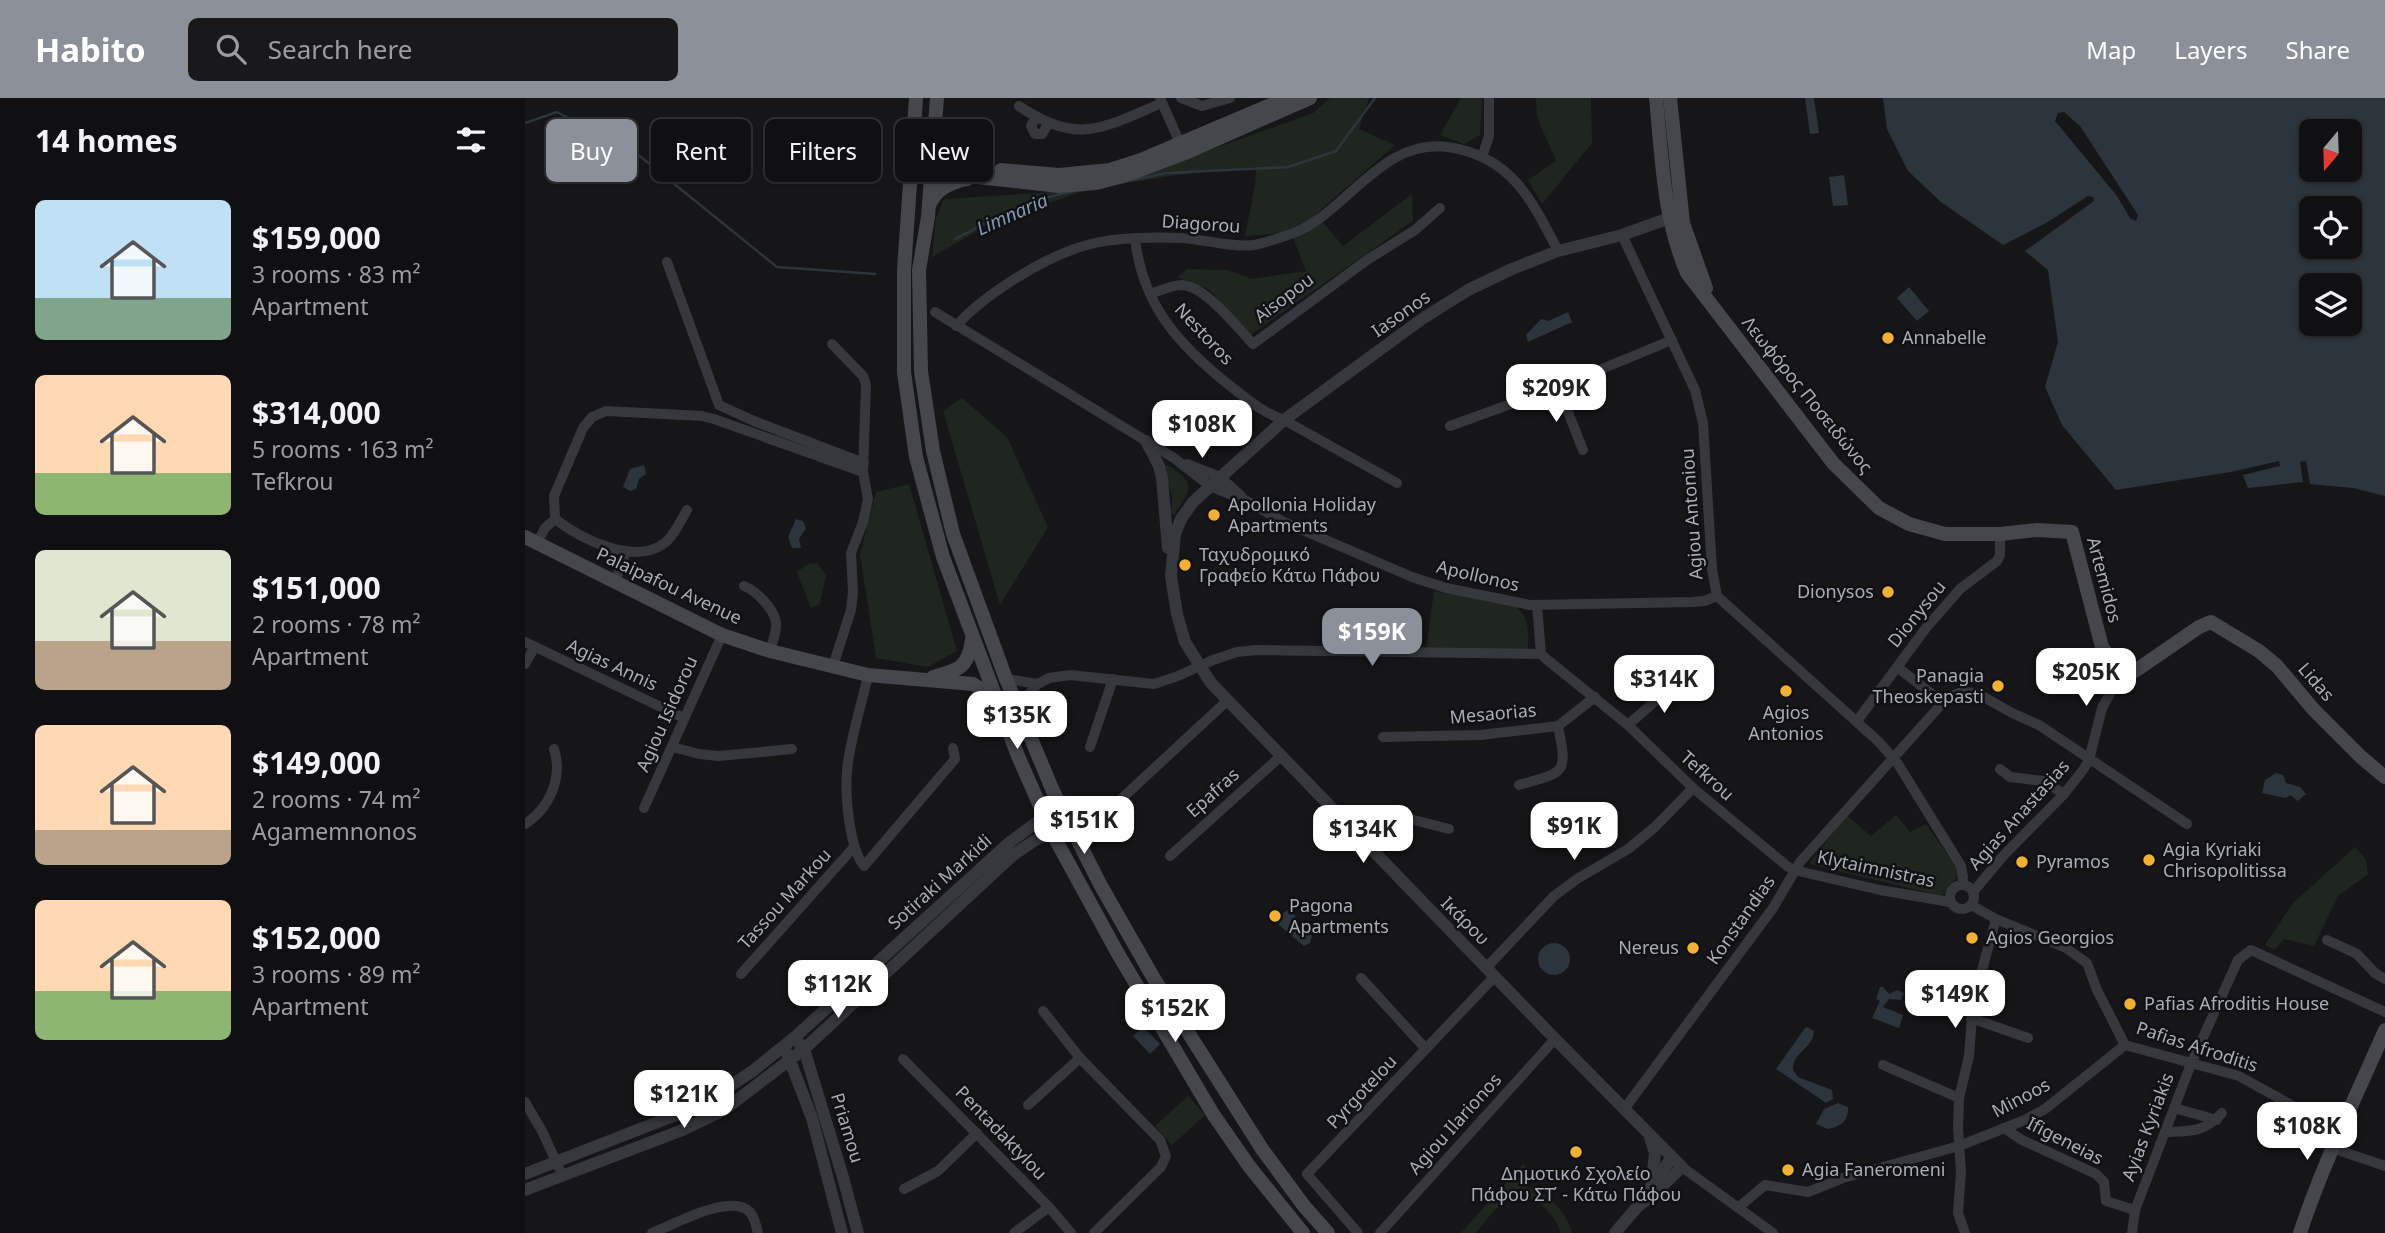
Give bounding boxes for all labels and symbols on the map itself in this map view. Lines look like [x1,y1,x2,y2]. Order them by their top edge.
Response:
north arrow [2299,119,2363,182]
water label: Limnaria [972,187,1052,241]
street label: Diagorou [1161,208,1241,238]
street label: Aisopou [1249,267,1318,327]
street label: Iasonos [1366,284,1434,342]
street label: Nestoros [1170,297,1240,369]
street label: Λεωφόρος Ποσειδώνος [1737,311,1879,478]
place label: Annabelle [1902,325,1987,349]
marker: Annabelle [1880,330,1896,346]
pin: $209K [1507,364,1605,424]
pin: $108K [1153,400,1251,460]
street label: Agiou Antoniou [1674,448,1708,581]
place label: Apollonia Holiday Apartments [1228,492,1377,537]
marker: Apollonia Holiday Apartments [1206,507,1222,523]
street label: Artemidos [2082,534,2128,625]
street label: Palaipafou Avenue [593,541,746,629]
place label: Ταχυδρομικό Γραφείο Κάτω Πάφου [1199,542,1380,587]
street label: Apollonos [1434,554,1522,596]
marker: Ταχυδρομικό Γραφείο Κάτω Πάφου [1177,557,1193,573]
street label: Dionysou [1882,575,1951,652]
place label: Dionysos [1797,579,1874,603]
marker: Dionysos [1880,584,1896,600]
pin: $159K [1323,608,1421,668]
street label: Agias Annis [563,633,662,696]
pin: $205K [2037,648,2135,708]
street label: Agiou Isidorou [630,652,702,775]
pin: $314K [1615,656,1713,715]
street label: Lidas [2293,657,2340,706]
place label: Panagia Theoskepasti [1873,663,1984,708]
marker: Panagia Theoskepasti [1990,678,2006,694]
marker: Agios Antonios [1778,683,1794,699]
pin: $135K [968,692,1066,751]
street label: Mesaorias [1449,697,1537,729]
place label: Agios Antonios [1748,700,1824,745]
street label: Tefkrou [1676,745,1739,806]
street label: Agias Anastasias [1962,754,2074,875]
street label: Epafras [1181,762,1244,822]
pin: $151K [1035,796,1133,856]
pin: $91K [1533,802,1615,862]
pin: $134K [1314,806,1412,865]
street label: Sotiraki Markidi [882,828,996,934]
place label: Agia Kyriaki Chrisopolitissa [2163,837,2287,882]
street label: Tassou Markou [732,843,836,954]
street label: Klytaimnistras [1815,844,1937,892]
place label: Pyramos [2036,849,2110,873]
marker: Agia Kyriaki Chrisopolitissa [2141,852,2157,868]
marker: Pyramos [2014,854,2030,870]
street label: Konstandias [1701,870,1780,969]
street label: Ικάρου [1436,891,1495,950]
place label: Pagona Apartments [1289,893,1389,938]
marker: Pagona Apartments [1267,908,1283,924]
place label: Agios Georgios [1986,925,2114,949]
marker: Agios Georgios [1964,930,1980,946]
place label: Nereus [1618,935,1679,959]
marker: Nereus [1685,940,1701,956]
pin: $112K [789,960,887,1020]
pin: $149K [1906,970,2004,1030]
pin: $152K [1126,984,1224,1044]
place label: Pafias Afroditis House [2144,991,2329,1015]
marker: Pafias Afroditis House [2122,996,2138,1012]
street label: Pafias Afroditis [2134,1015,2261,1077]
street label: Pyrgotelou [1321,1049,1402,1133]
street label: Agiou Ilarionos [1402,1068,1506,1179]
street label: Ayias Kyriakis [2115,1069,2179,1184]
pin: $121K [635,1070,733,1130]
street label: Minoos [1987,1072,2054,1122]
street label: Pentadaktylou [951,1080,1053,1184]
street label: Priamou [826,1090,870,1166]
pin: $108K [2258,1102,2356,1162]
street label: Ifigeneias [2023,1111,2108,1170]
marker: Δημοτικό Σχολείο Πάφου ΣΤ΄ - Κάτω Πάφου [1568,1144,1584,1160]
place label: Agia Faneromeni [1802,1157,1945,1181]
place label: Δημοτικό Σχολείο Πάφου ΣΤ΄ - Κάτω Πάφου [1471,1161,1681,1206]
marker: Agia Faneromeni [1780,1162,1796,1178]

